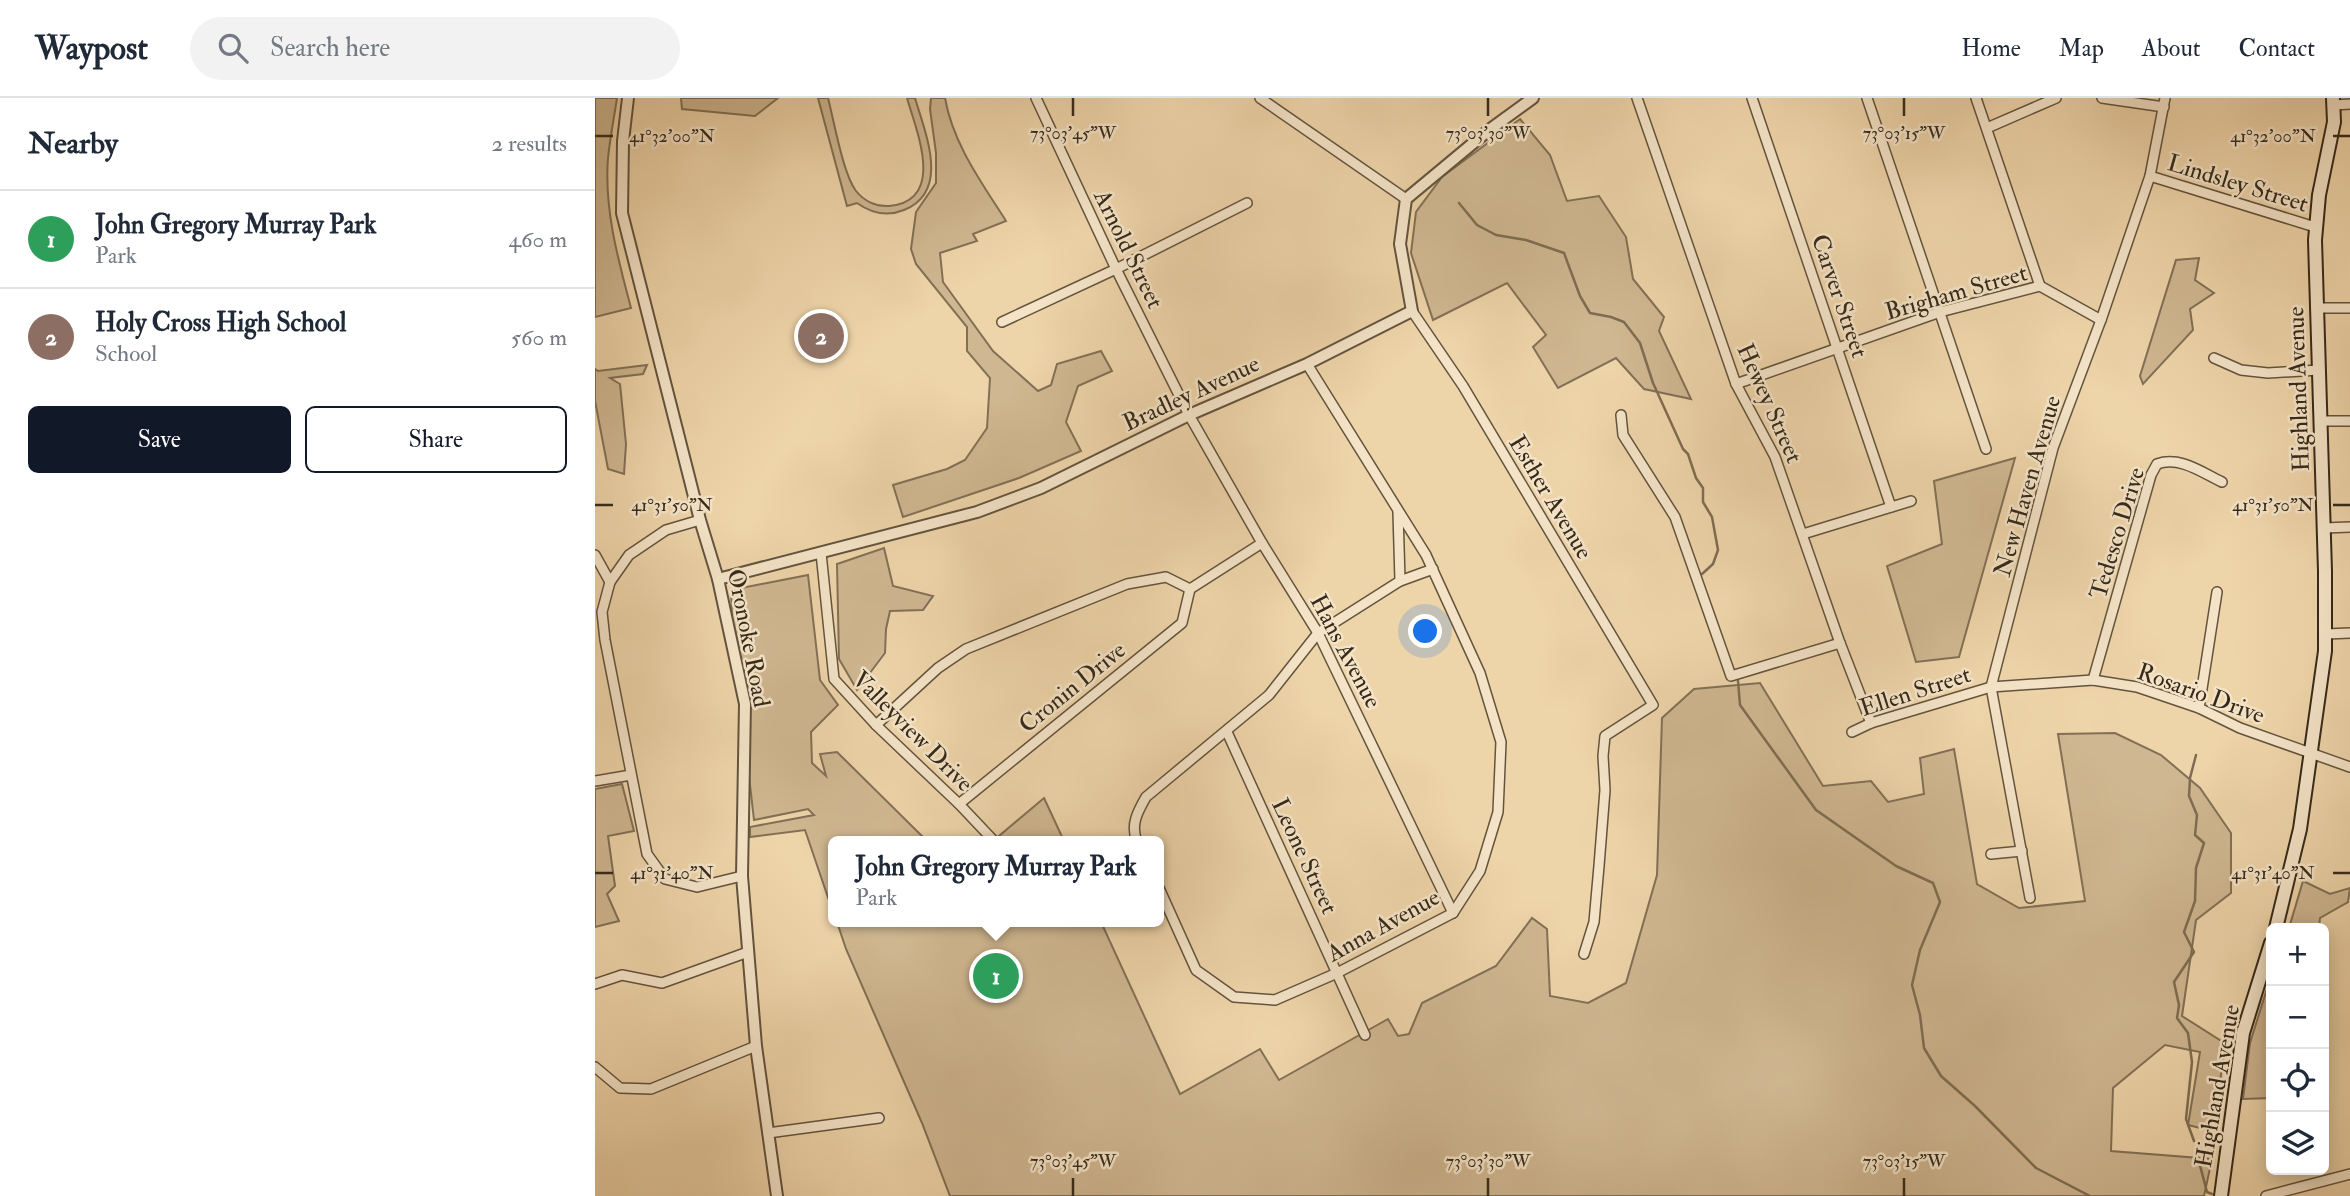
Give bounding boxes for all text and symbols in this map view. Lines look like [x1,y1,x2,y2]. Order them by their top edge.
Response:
search box [190,17,680,80]
text: Waypost [35,28,148,69]
icon: search [214,29,252,67]
text: Search here [270,32,390,64]
text: Home [1961,33,2021,64]
text: Map [2059,33,2104,64]
text: About [2142,33,2201,64]
text: Contact [2239,33,2315,64]
text: 73°03'45"W [1030,122,1117,145]
text: 73°03'30"W [1446,122,1531,145]
text: 73°03'15"W [1863,122,1946,145]
text: Nearby [28,125,118,162]
text: 41°32'00"N [629,125,715,148]
text: 41°32'00"N [2230,125,2316,148]
text: 2 results [492,129,567,158]
street label: Lindsley Street [2164,147,2312,220]
street label: Arnold Street [1086,184,1171,314]
text: John Gregory Murray Park [95,209,376,241]
text: 1 [47,225,55,254]
text: 460 m [509,225,567,254]
street label: Carver Street [1804,230,1875,362]
text: Park [95,241,137,270]
street label: Brigham Street [1881,257,2031,328]
street label: Highland Avenue [2280,306,2317,472]
text: Holy Cross High School [95,307,346,339]
pin: 2 [798,310,844,362]
text: 2 [45,323,57,352]
text: 560 m [511,323,567,352]
text: School [95,339,157,368]
street label: Hewey Street [1729,339,1810,468]
street label: Bradley Avenue [1118,348,1265,439]
street label: New Haven Avenue [1987,392,2068,580]
button: Save [28,406,291,473]
button: Share [305,406,567,473]
street label: Esther Avenue [1501,430,1600,565]
street label: Tedesco Drive [2083,464,2152,603]
text: 41°31'50"N [631,494,713,517]
text: 41°31'50"N [2232,494,2314,517]
street label: Oronoke Road [720,566,777,710]
street label: Hans Avenue [1303,589,1389,714]
your location [1408,614,1442,648]
street label: Cronin Drive [1012,635,1132,740]
street label: Rosario Drive [2133,656,2269,731]
street label: Ellen Street [1856,659,1975,724]
street label: Valleyview Drive [845,664,980,799]
street label: Leone Street [1264,793,1345,919]
popup [828,836,1164,927]
text: John Gregory Murray Park [855,851,1137,883]
text: 41°31'40"N [630,862,714,885]
text: 41°31'40"N [2231,862,2315,885]
street label: Anna Avenue [1320,882,1445,970]
text: Park [855,883,897,912]
map controls [2266,923,2329,1175]
button: + [2266,923,2329,986]
pin: 1 [973,950,1019,1002]
button: − [2266,986,2329,1049]
street label: Highland Avenue [2188,1002,2247,1170]
button: locate [2266,1049,2329,1112]
button: layers [2266,1112,2329,1175]
text: 73°03'45"W [1030,1150,1117,1173]
text: 73°03'30"W [1446,1150,1531,1173]
text: 73°03'15"W [1863,1150,1946,1173]

